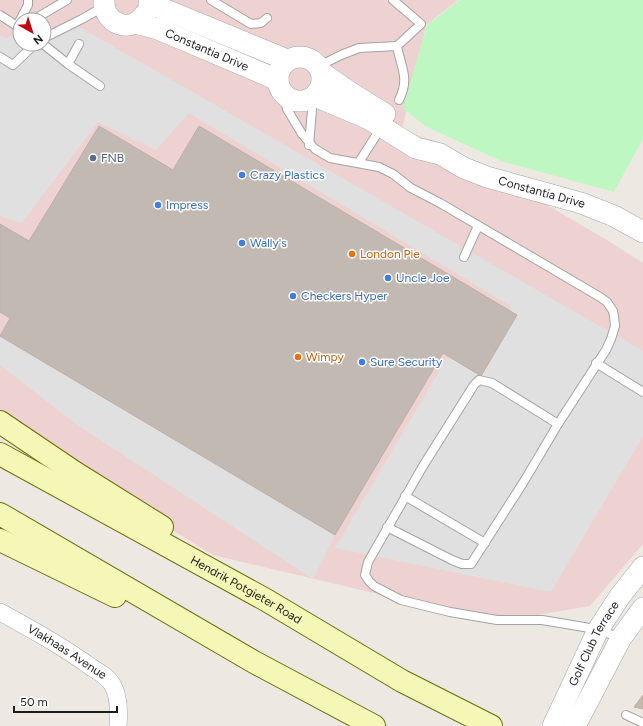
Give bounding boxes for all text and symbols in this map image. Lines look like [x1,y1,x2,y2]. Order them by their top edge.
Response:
north arrow [12,12,52,52]
street label: Constantia Drive [163,26,251,74]
text: N [31,32,45,47]
place label: FNB [101,151,124,165]
marker: FNB [88,153,98,163]
place label: Crazy Plastics [250,168,325,182]
marker: Crazy Plastics [237,170,247,180]
street label: Constantia Drive [497,173,588,211]
place label: Impress [166,198,209,212]
marker: Impress [153,200,163,210]
place label: Wally's [250,236,287,250]
marker: Wally's [237,238,247,248]
place label: London Pie [360,247,420,261]
marker: London Pie [347,249,357,259]
place label: Uncle Joe [396,271,450,285]
marker: Uncle Joe [383,273,393,283]
place label: Checkers Hyper [301,289,387,303]
marker: Checkers Hyper [288,291,298,301]
place label: Wimpy [306,350,344,364]
marker: Wimpy [293,352,303,362]
place label: Sure Security [370,355,443,369]
marker: Sure Security [357,357,367,367]
street label: Hendrik Potgieter Road [188,553,304,627]
street label: Golf Club Terrace [566,598,622,688]
street label: Vlakhaas Avenue [25,622,110,682]
scale bar [14,688,117,714]
text: 50 m [20,695,48,709]

